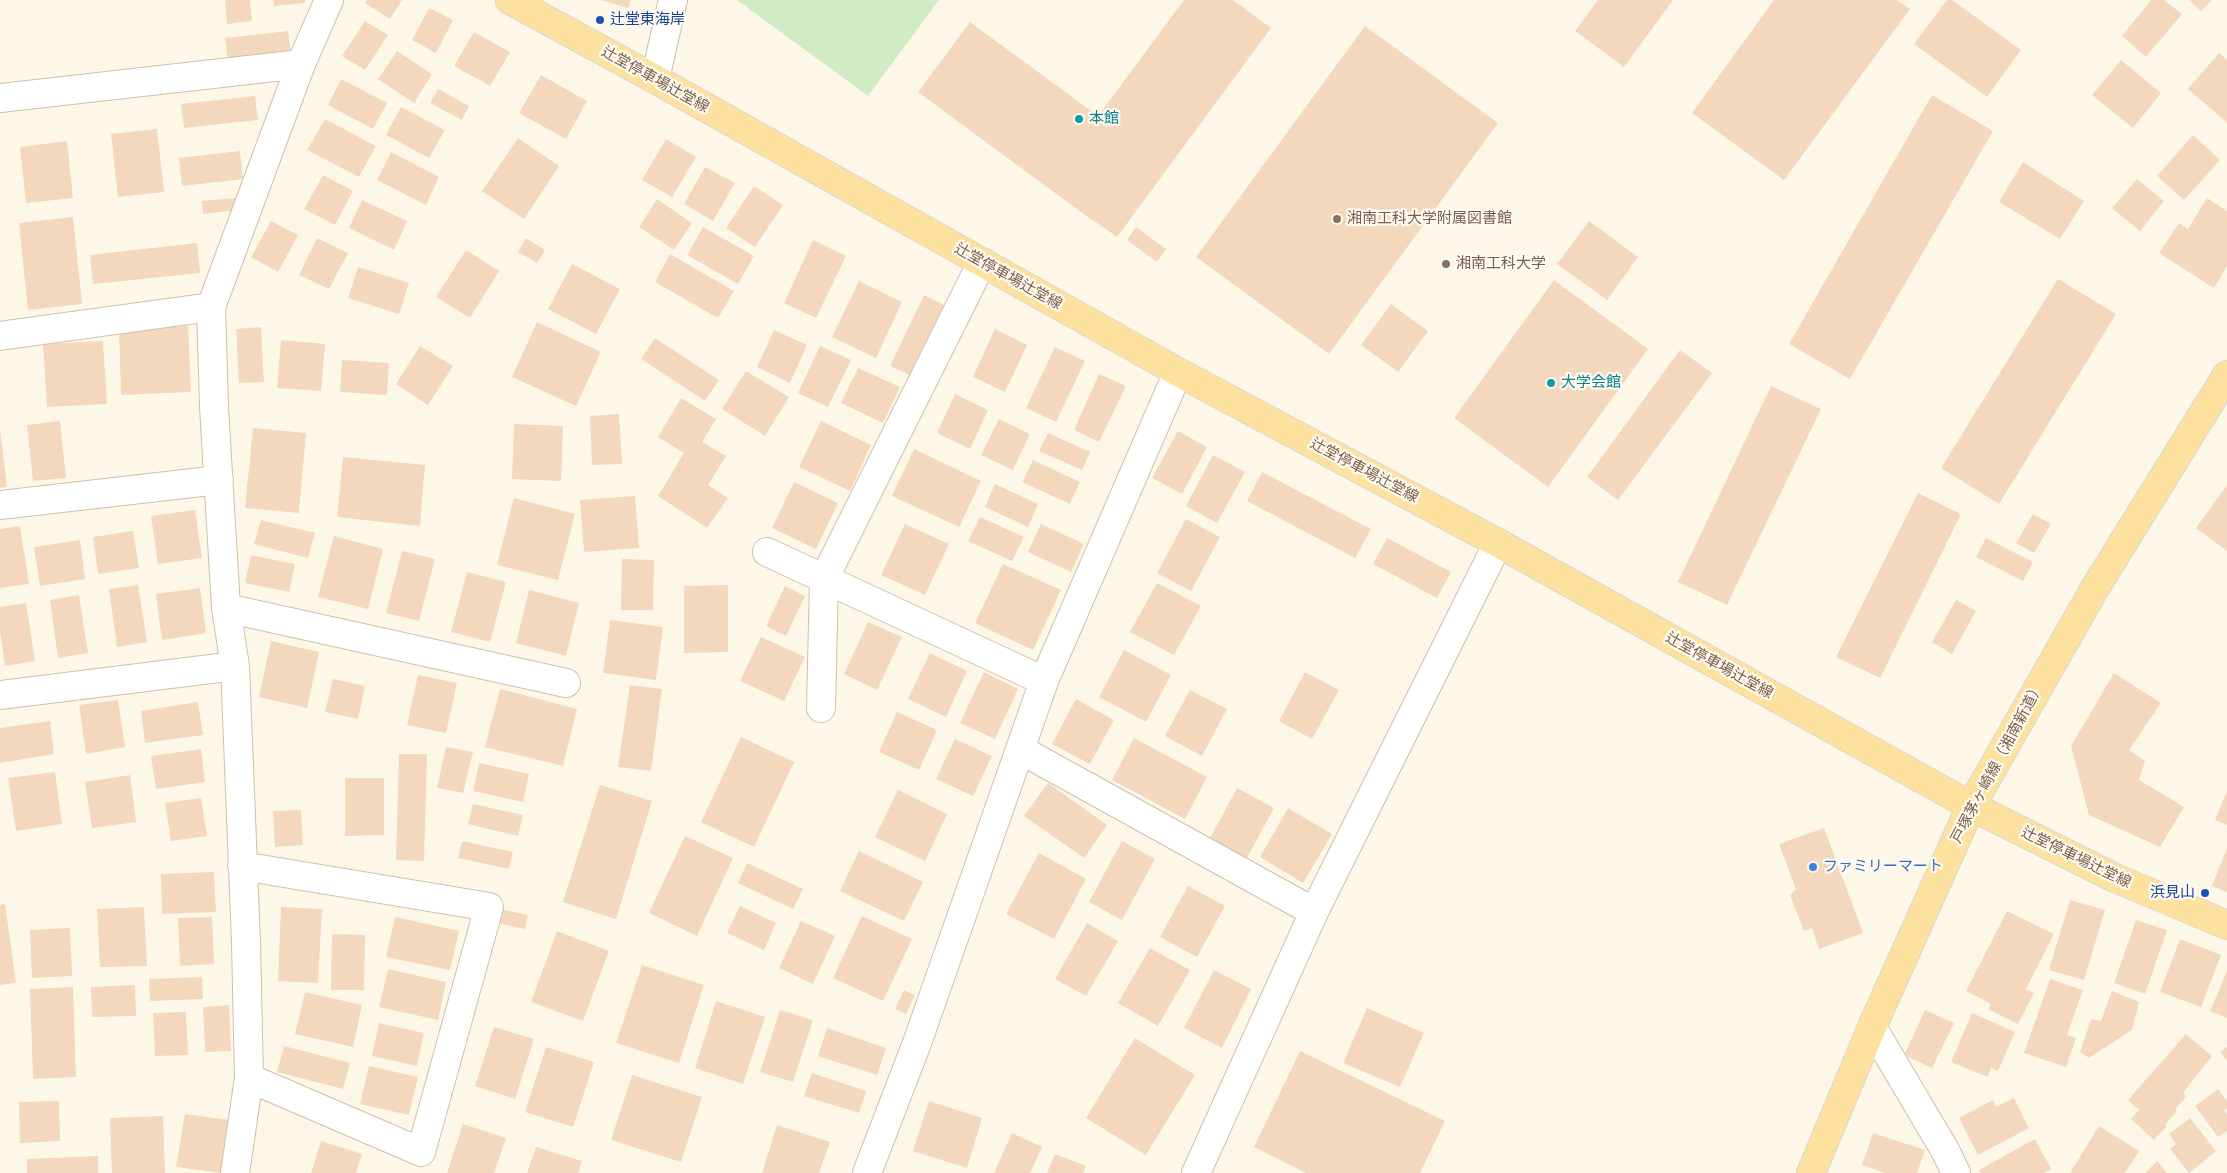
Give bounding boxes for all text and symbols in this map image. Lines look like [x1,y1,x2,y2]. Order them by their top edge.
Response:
place label: 辻堂東海岸 [610,11,685,29]
marker: 辻堂東海岸 [594,14,606,26]
street label: 辻堂停車場辻堂線 [598,43,712,117]
place label: 本館 [1089,110,1119,128]
marker: 本館 [1073,113,1085,125]
place label: 湘南⼯科⼤学附属図書館 [1347,210,1512,228]
marker: 湘南⼯科⼤学附属図書館 [1331,213,1343,225]
street label: 辻堂停車場辻堂線 [951,240,1065,314]
place label: 湘南工科大学 [1456,255,1546,273]
marker: 湘南工科大学 [1440,258,1452,270]
place label: 大学会館 [1561,374,1621,392]
marker: 大学会館 [1545,377,1557,389]
street label: 辻堂停車場辻堂線 [1307,435,1421,507]
street label: 辻堂停車場辻堂線 [1662,629,1776,703]
street label: 戸塚茅ヶ崎線（湘南新道） [1948,679,2048,847]
street label: 辻堂停車場辻堂線 [2018,824,2134,892]
place label: ファミリーマート [1823,858,1943,876]
marker: ファミリーマート [1807,861,1819,873]
place label: 浜見山 [2150,884,2195,902]
marker: 浜見山 [2199,887,2211,899]

